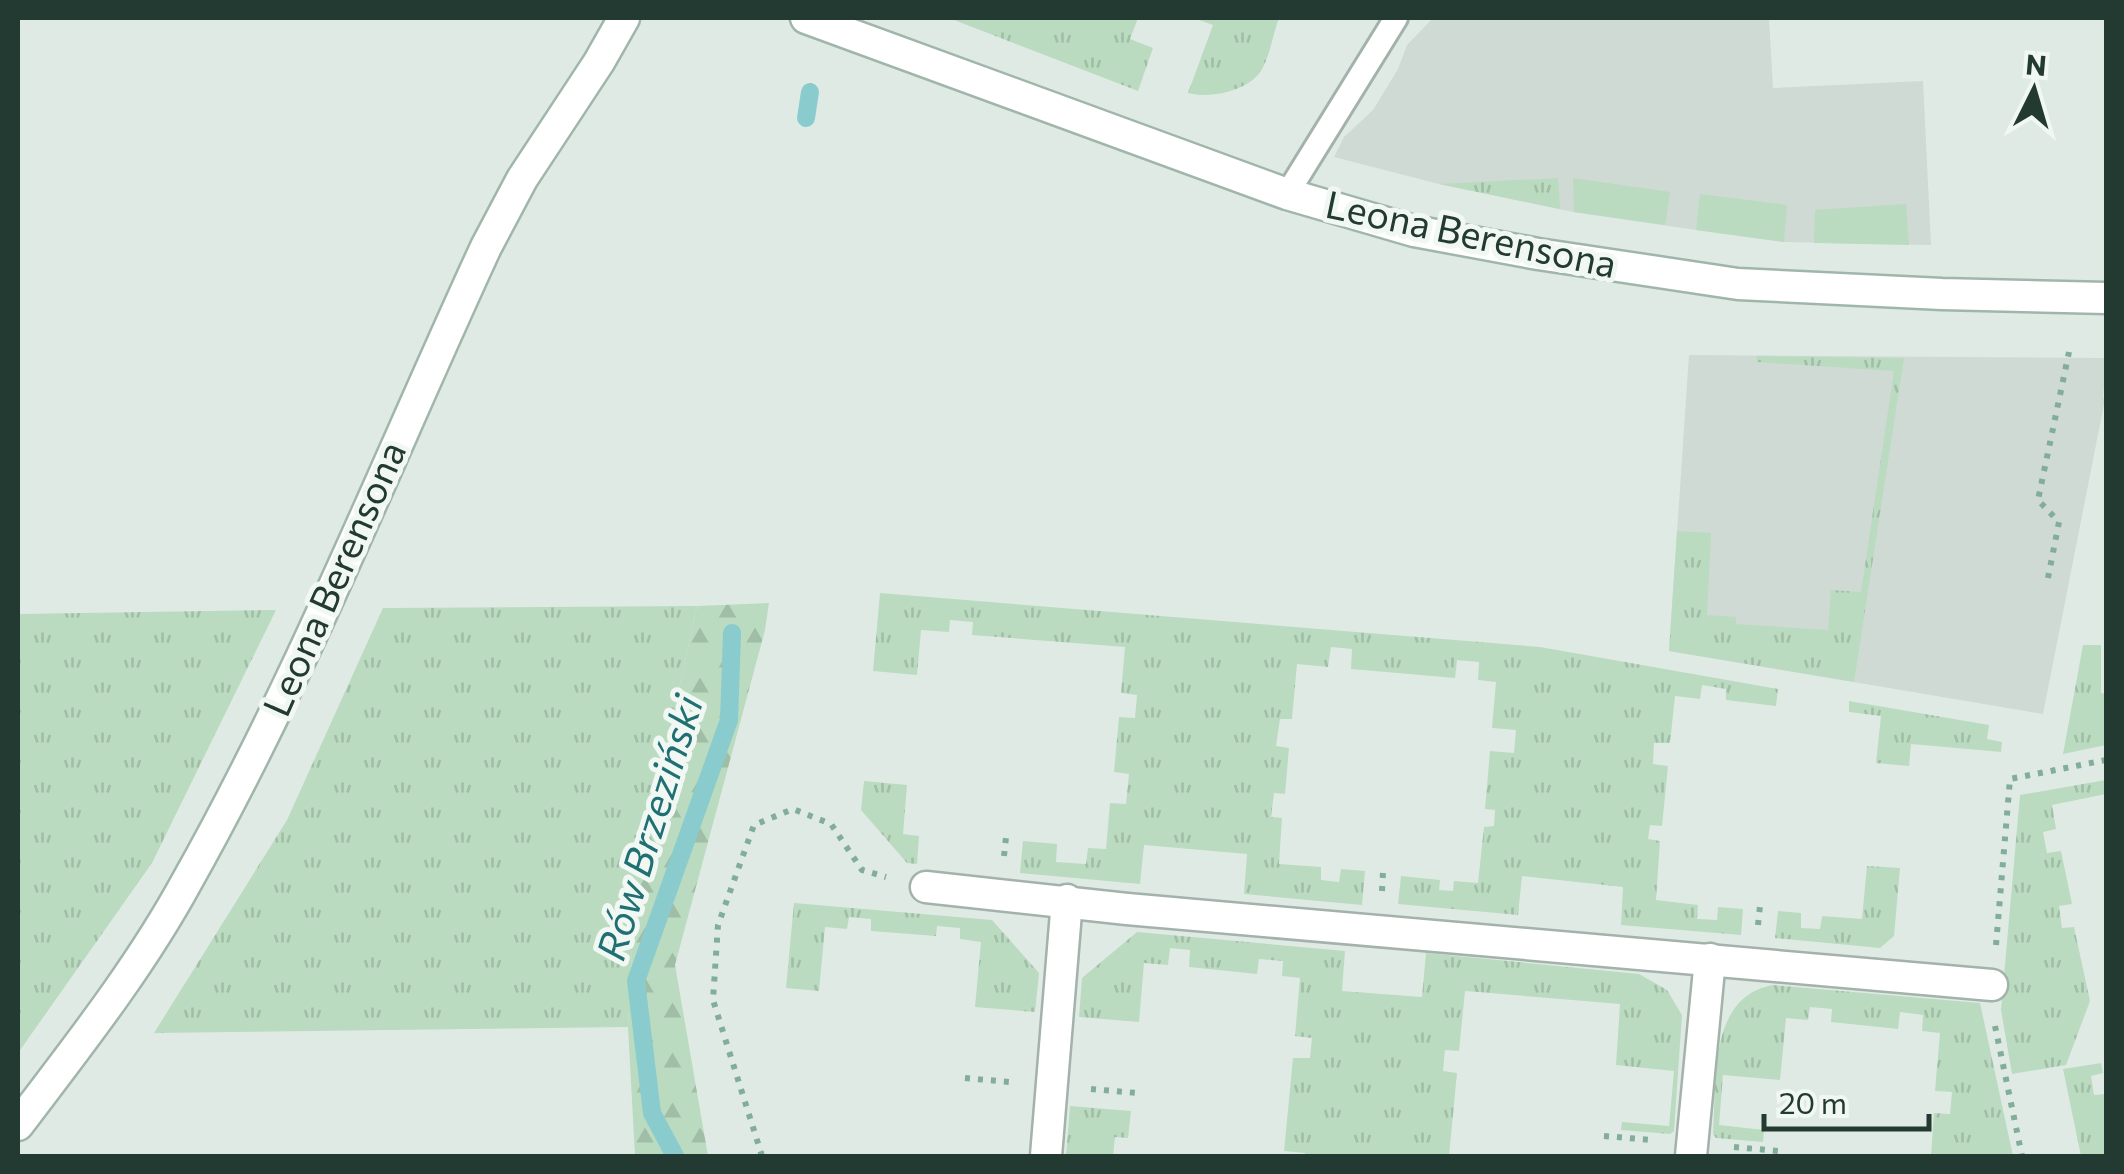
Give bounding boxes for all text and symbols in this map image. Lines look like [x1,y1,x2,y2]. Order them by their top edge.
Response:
north arrow [1984,40,2084,140]
text: N [2024,46,2048,82]
street label: Leona Berensona [1322,179,1621,286]
street label: Leona Berensona [251,433,414,723]
water label: Rów Brzeziński [584,688,712,965]
scale bar [1764,1069,1929,1131]
text: 20 m [1779,1083,1847,1120]

